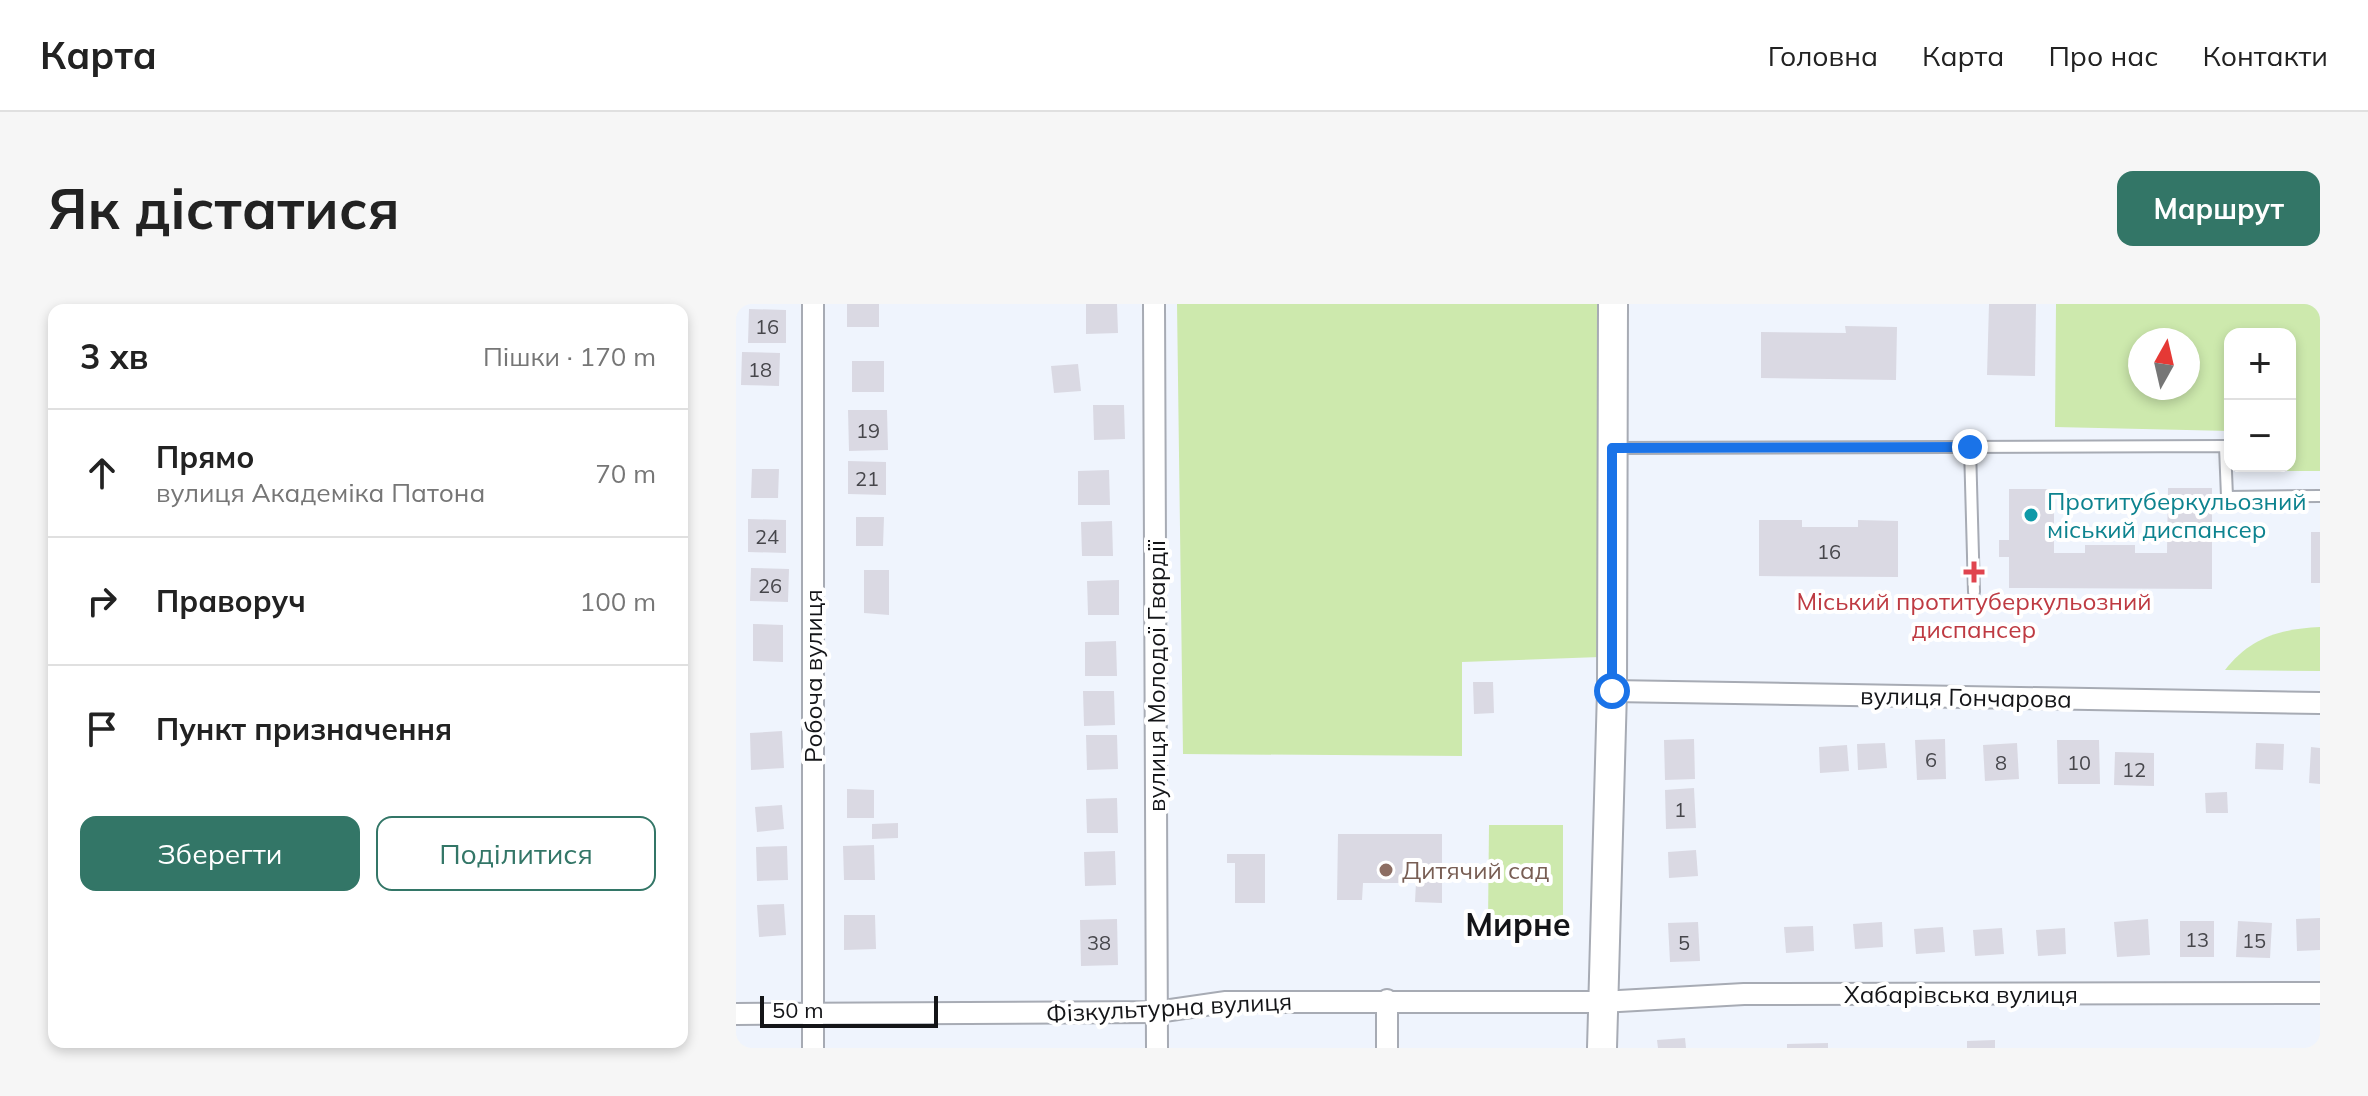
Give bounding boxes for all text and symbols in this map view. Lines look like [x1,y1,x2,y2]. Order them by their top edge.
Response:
text: Карта [40,31,157,79]
text: Головна [1768,38,1878,73]
text: Карта [1922,38,2004,73]
text: Про нас [2048,38,2158,73]
text: Контакти [2202,38,2328,73]
button: Маршрут [2117,171,2320,246]
text: Як дістатися [48,173,400,243]
house number: 16 [755,314,779,339]
north arrow [2128,328,2200,400]
map controls [2224,328,2296,472]
button: + [2224,328,2296,400]
text: 3 хв [80,335,149,378]
text: Пішки · 170 m [483,340,656,373]
house number: 18 [748,357,772,382]
button: − [2224,400,2296,472]
house number: 19 [856,418,880,443]
route end [1952,429,1988,465]
text: Прямо [156,438,254,476]
icon: ahead [80,451,124,495]
text: 70 m [595,457,656,490]
house number: 21 [855,466,879,491]
text: вулиця Академіка Патона [156,476,485,509]
place label: Протитуберкульозний міський диспансер [2047,486,2306,544]
marker: Протитуберкульозний міський диспансер [2022,506,2040,524]
house number: 24 [755,524,779,549]
street label: вулиця Молодої Гвардії [1141,539,1171,812]
house number: 16 [1817,539,1841,564]
marker: Міський протитуберкульозний диспансер [1963,561,1985,583]
house number: 26 [758,573,782,598]
icon: right [80,579,124,623]
text: Праворуч [156,582,306,620]
text: 100 m [580,585,656,618]
place label: Міський протитуберкульозний диспансер [1797,586,2151,644]
street label: Робоча вулиця [798,589,828,763]
route start [1594,673,1630,709]
street label: вулиця Гончарова [1860,680,2072,714]
icon: arrive [80,707,124,751]
text: Пункт призначення [156,710,452,748]
house number: 6 [1925,747,1937,772]
house number: 8 [1995,750,2007,775]
house number: 10 [2067,750,2091,775]
house number: 12 [2122,757,2146,782]
house number: 1 [1674,797,1686,822]
button: Зберегти [80,816,360,891]
button: Поділитися [376,816,656,891]
place label: Дитячий сад [1402,855,1549,885]
marker: Дитячий сад [1377,861,1395,879]
district label: Мирне [1465,904,1571,944]
house number: 13 [2185,927,2209,952]
house number: 15 [2242,928,2266,953]
house number: 38 [1087,930,1111,955]
house number: 5 [1678,930,1690,955]
street label: Хабарівська вулиця [1844,979,2078,1009]
street label: Фізкультурна вулиця [1045,986,1293,1028]
scale bar [760,992,938,1028]
text: 50 m [772,996,823,1024]

